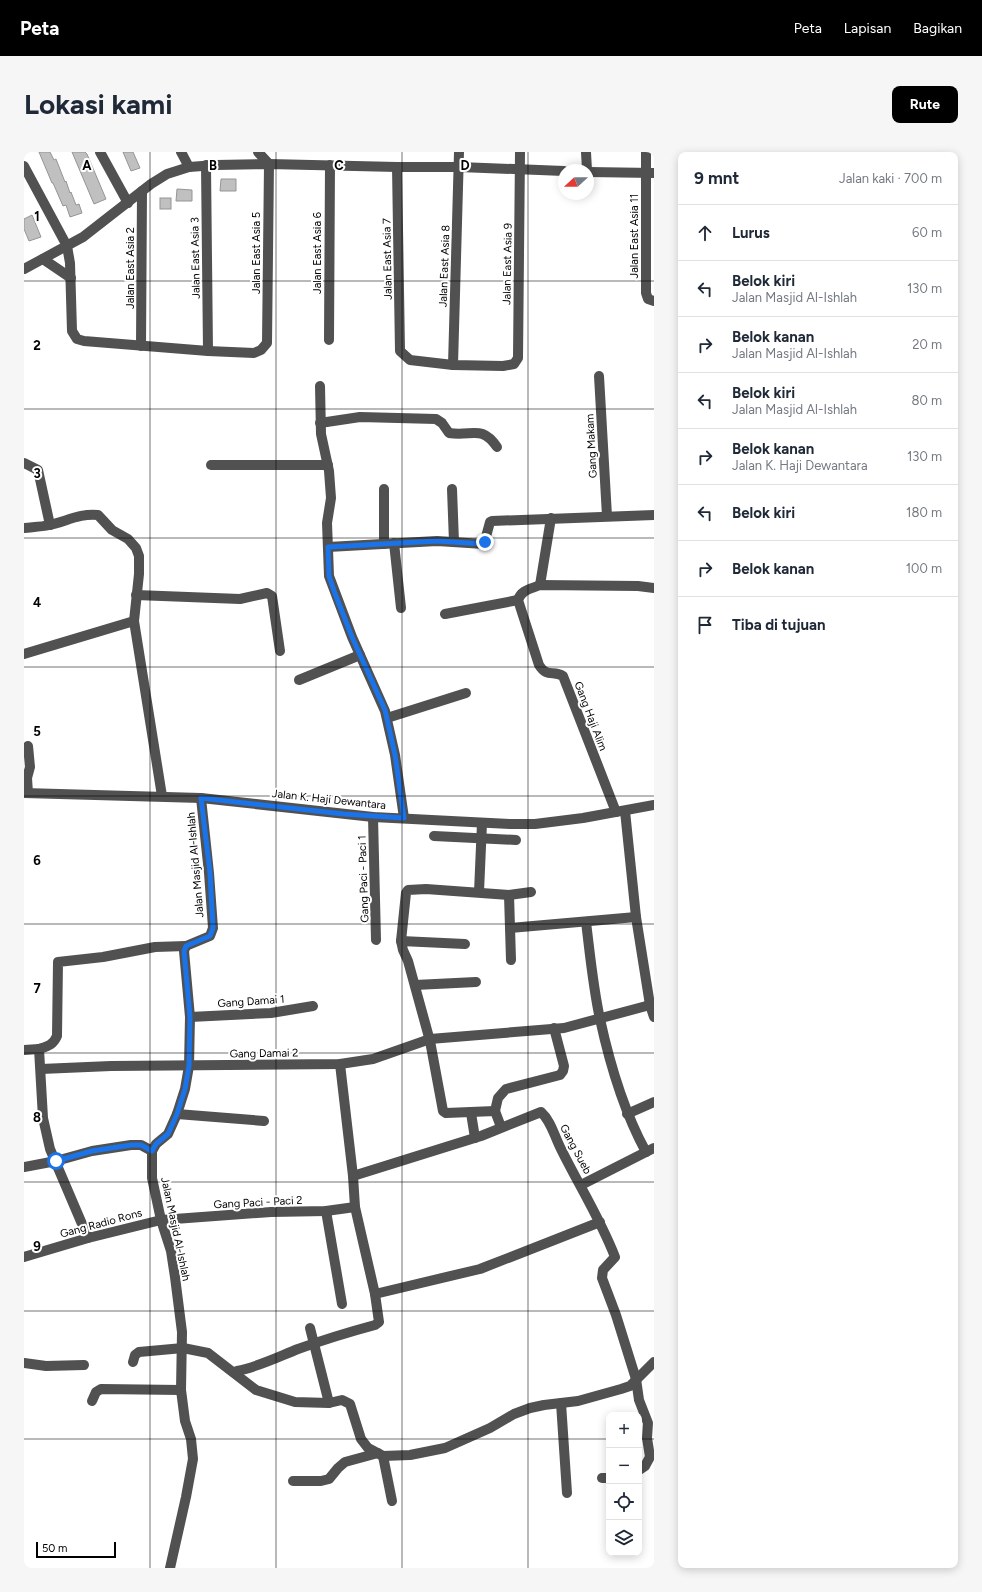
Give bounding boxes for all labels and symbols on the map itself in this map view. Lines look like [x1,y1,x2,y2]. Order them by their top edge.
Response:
text: A [82,158,92,173]
text: B [209,158,217,173]
text: C [334,158,344,173]
text: D [460,158,470,173]
north arrow [558,164,594,200]
street label: Jalan East Asia 11 [628,194,641,278]
text: 1 [34,209,40,224]
street label: Jalan East Asia 5 [250,212,263,294]
street label: Jalan East Asia 6 [311,212,324,294]
street label: Jalan East Asia 3 [188,217,203,299]
street label: Jalan East Asia 7 [380,218,395,300]
street label: Jalan East Asia 9 [500,223,515,305]
street label: Jalan East Asia 8 [437,224,452,307]
street label: Jalan East Asia 2 [124,227,137,309]
text: 2 [33,338,41,353]
street label: Gang Makam [583,413,600,478]
text: 3 [33,466,41,481]
route end [476,533,494,551]
text: 4 [33,595,41,610]
street label: Gang Haji Alim [571,680,610,753]
text: 5 [33,724,41,739]
street label: Jalan K. Haji Dewantara [271,787,387,812]
street label: Jalan Masjid Al-Ishlah [184,812,207,918]
street label: Gang Paci - Paci 1 [355,835,372,923]
text: 6 [33,853,41,868]
text: 7 [33,981,41,996]
street label: Gang Damai 1 [217,993,285,1010]
street label: Gang Damai 2 [229,1046,299,1061]
text: 8 [33,1110,41,1125]
street label: Gang Sueb [557,1122,594,1176]
route start [47,1152,65,1170]
street label: Jalan Masjid Al-Ishlah [158,1176,193,1282]
street label: Gang Paci - Paci 2 [213,1194,303,1211]
street label: Gang Radio Rons [59,1206,144,1241]
text: 9 [33,1239,41,1254]
scale bar [36,1540,116,1559]

